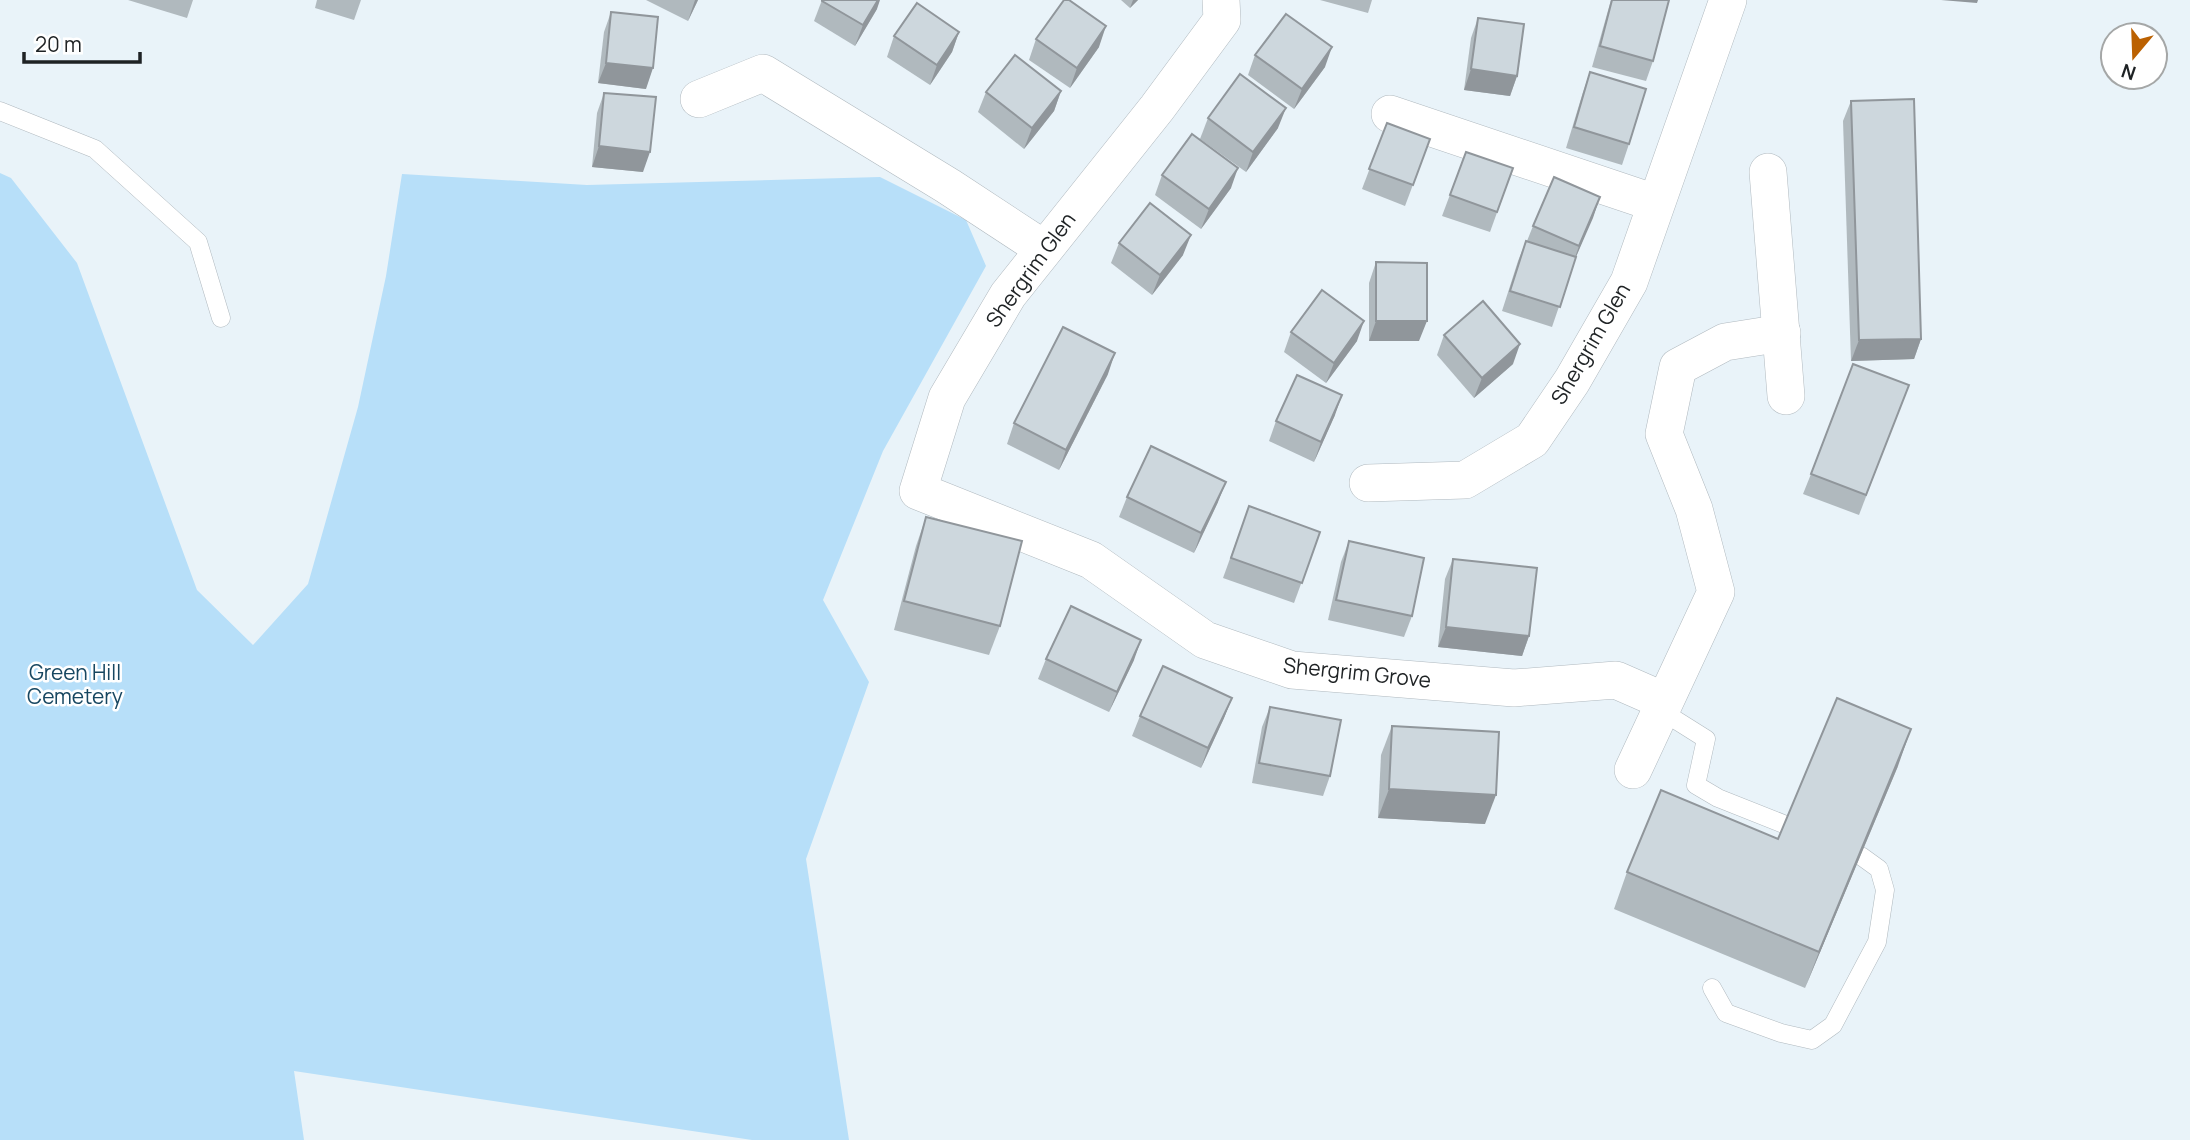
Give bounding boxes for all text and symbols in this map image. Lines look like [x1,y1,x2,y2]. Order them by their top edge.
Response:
scale bar [24,21,140,65]
north arrow [2099,21,2169,91]
text: 20 m [35,30,82,58]
text: N [2118,58,2139,87]
street label: Shergrim Glen [979,206,1081,333]
street label: Shergrim Glen [1544,278,1636,409]
street label: Shergrim Grove [1282,650,1432,694]
park label: Green Hill Cemetery [27,658,123,710]

